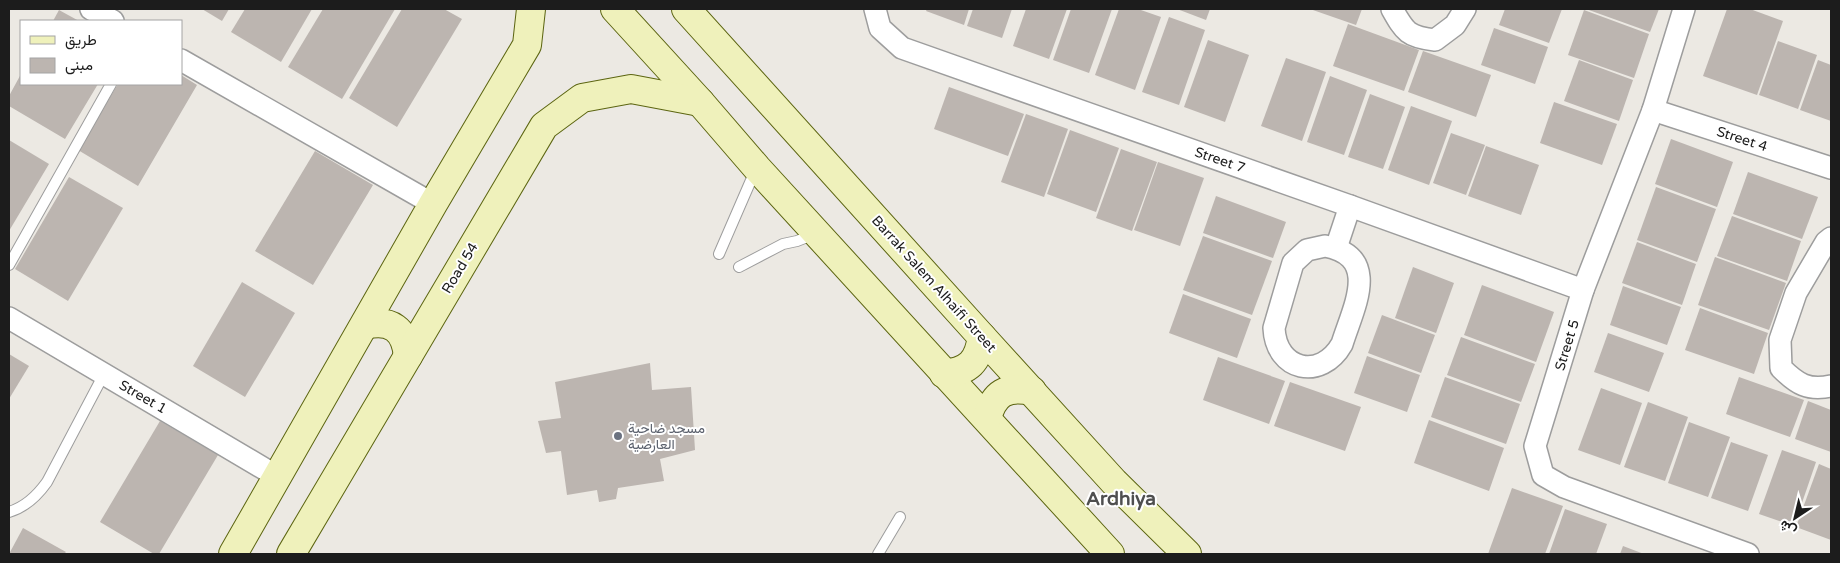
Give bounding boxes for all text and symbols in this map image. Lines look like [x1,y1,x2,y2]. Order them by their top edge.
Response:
legend [20,20,182,85]
text: طريق [65,31,97,50]
text: مبنى [65,56,93,75]
street label: Street 4 [1714,123,1770,155]
street label: Street 7 [1192,143,1248,177]
street label: Barrak Salem Alhaifi Street [868,212,1000,356]
street label: Road 54 [438,239,482,297]
street label: Street 5 [1551,317,1583,373]
street label: Street 1 [116,377,170,417]
place label: مسجد ضاحية العارضية [628,420,705,453]
marker: مسجد ضاحية العارضية [612,430,624,442]
district label: Ardhiya [1086,488,1156,511]
north arrow [1770,493,1820,543]
text: ش [1776,516,1800,540]

